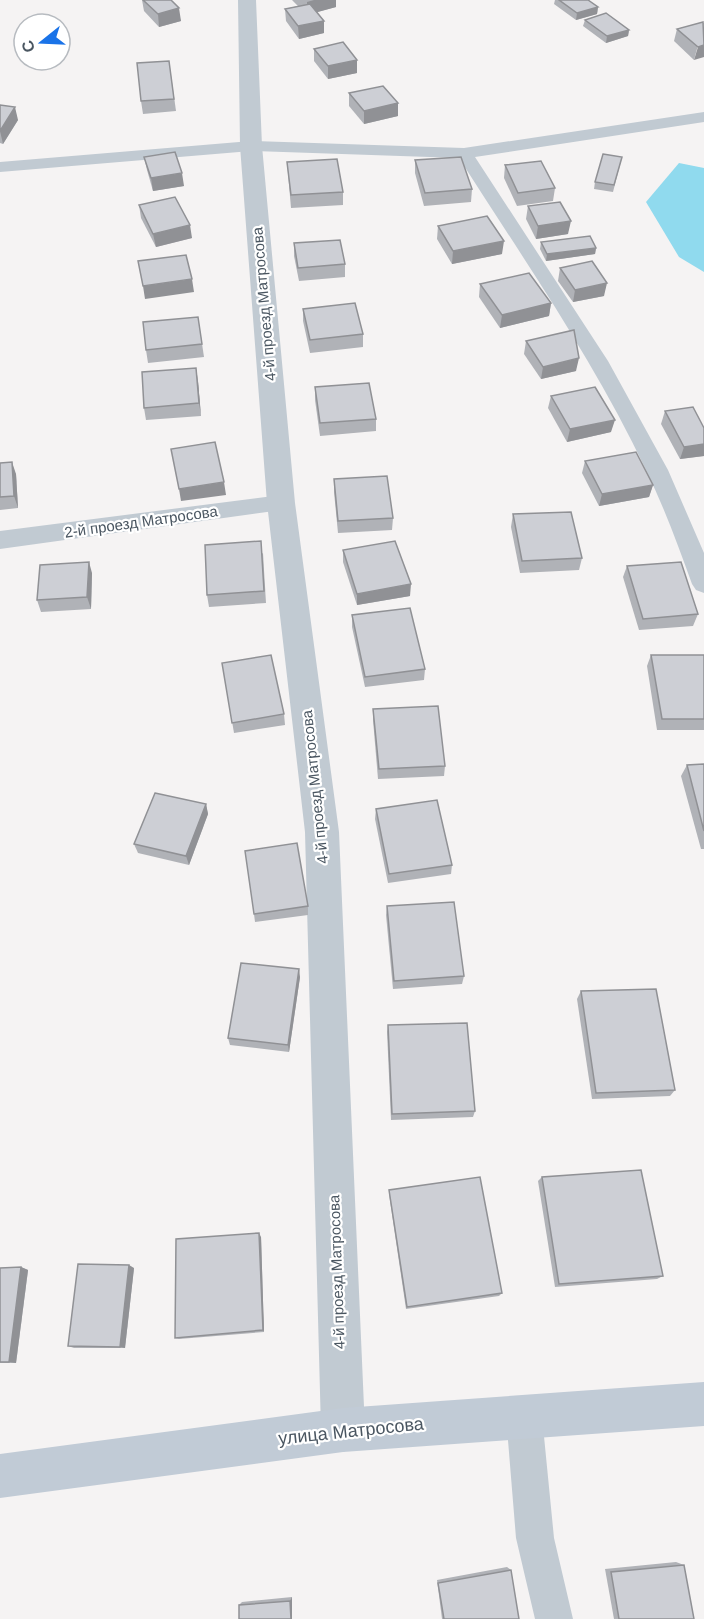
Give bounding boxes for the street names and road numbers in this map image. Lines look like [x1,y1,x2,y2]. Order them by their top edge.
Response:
street label: 4-й проезд Матросова [248,226,279,382]
street label: 2-й проезд Матросова [63,502,219,541]
street label: 4-й проезд Матросова [298,709,331,865]
street label: 4-й проезд Матросова [325,1194,348,1350]
street label: улица Матросова [277,1413,426,1449]

